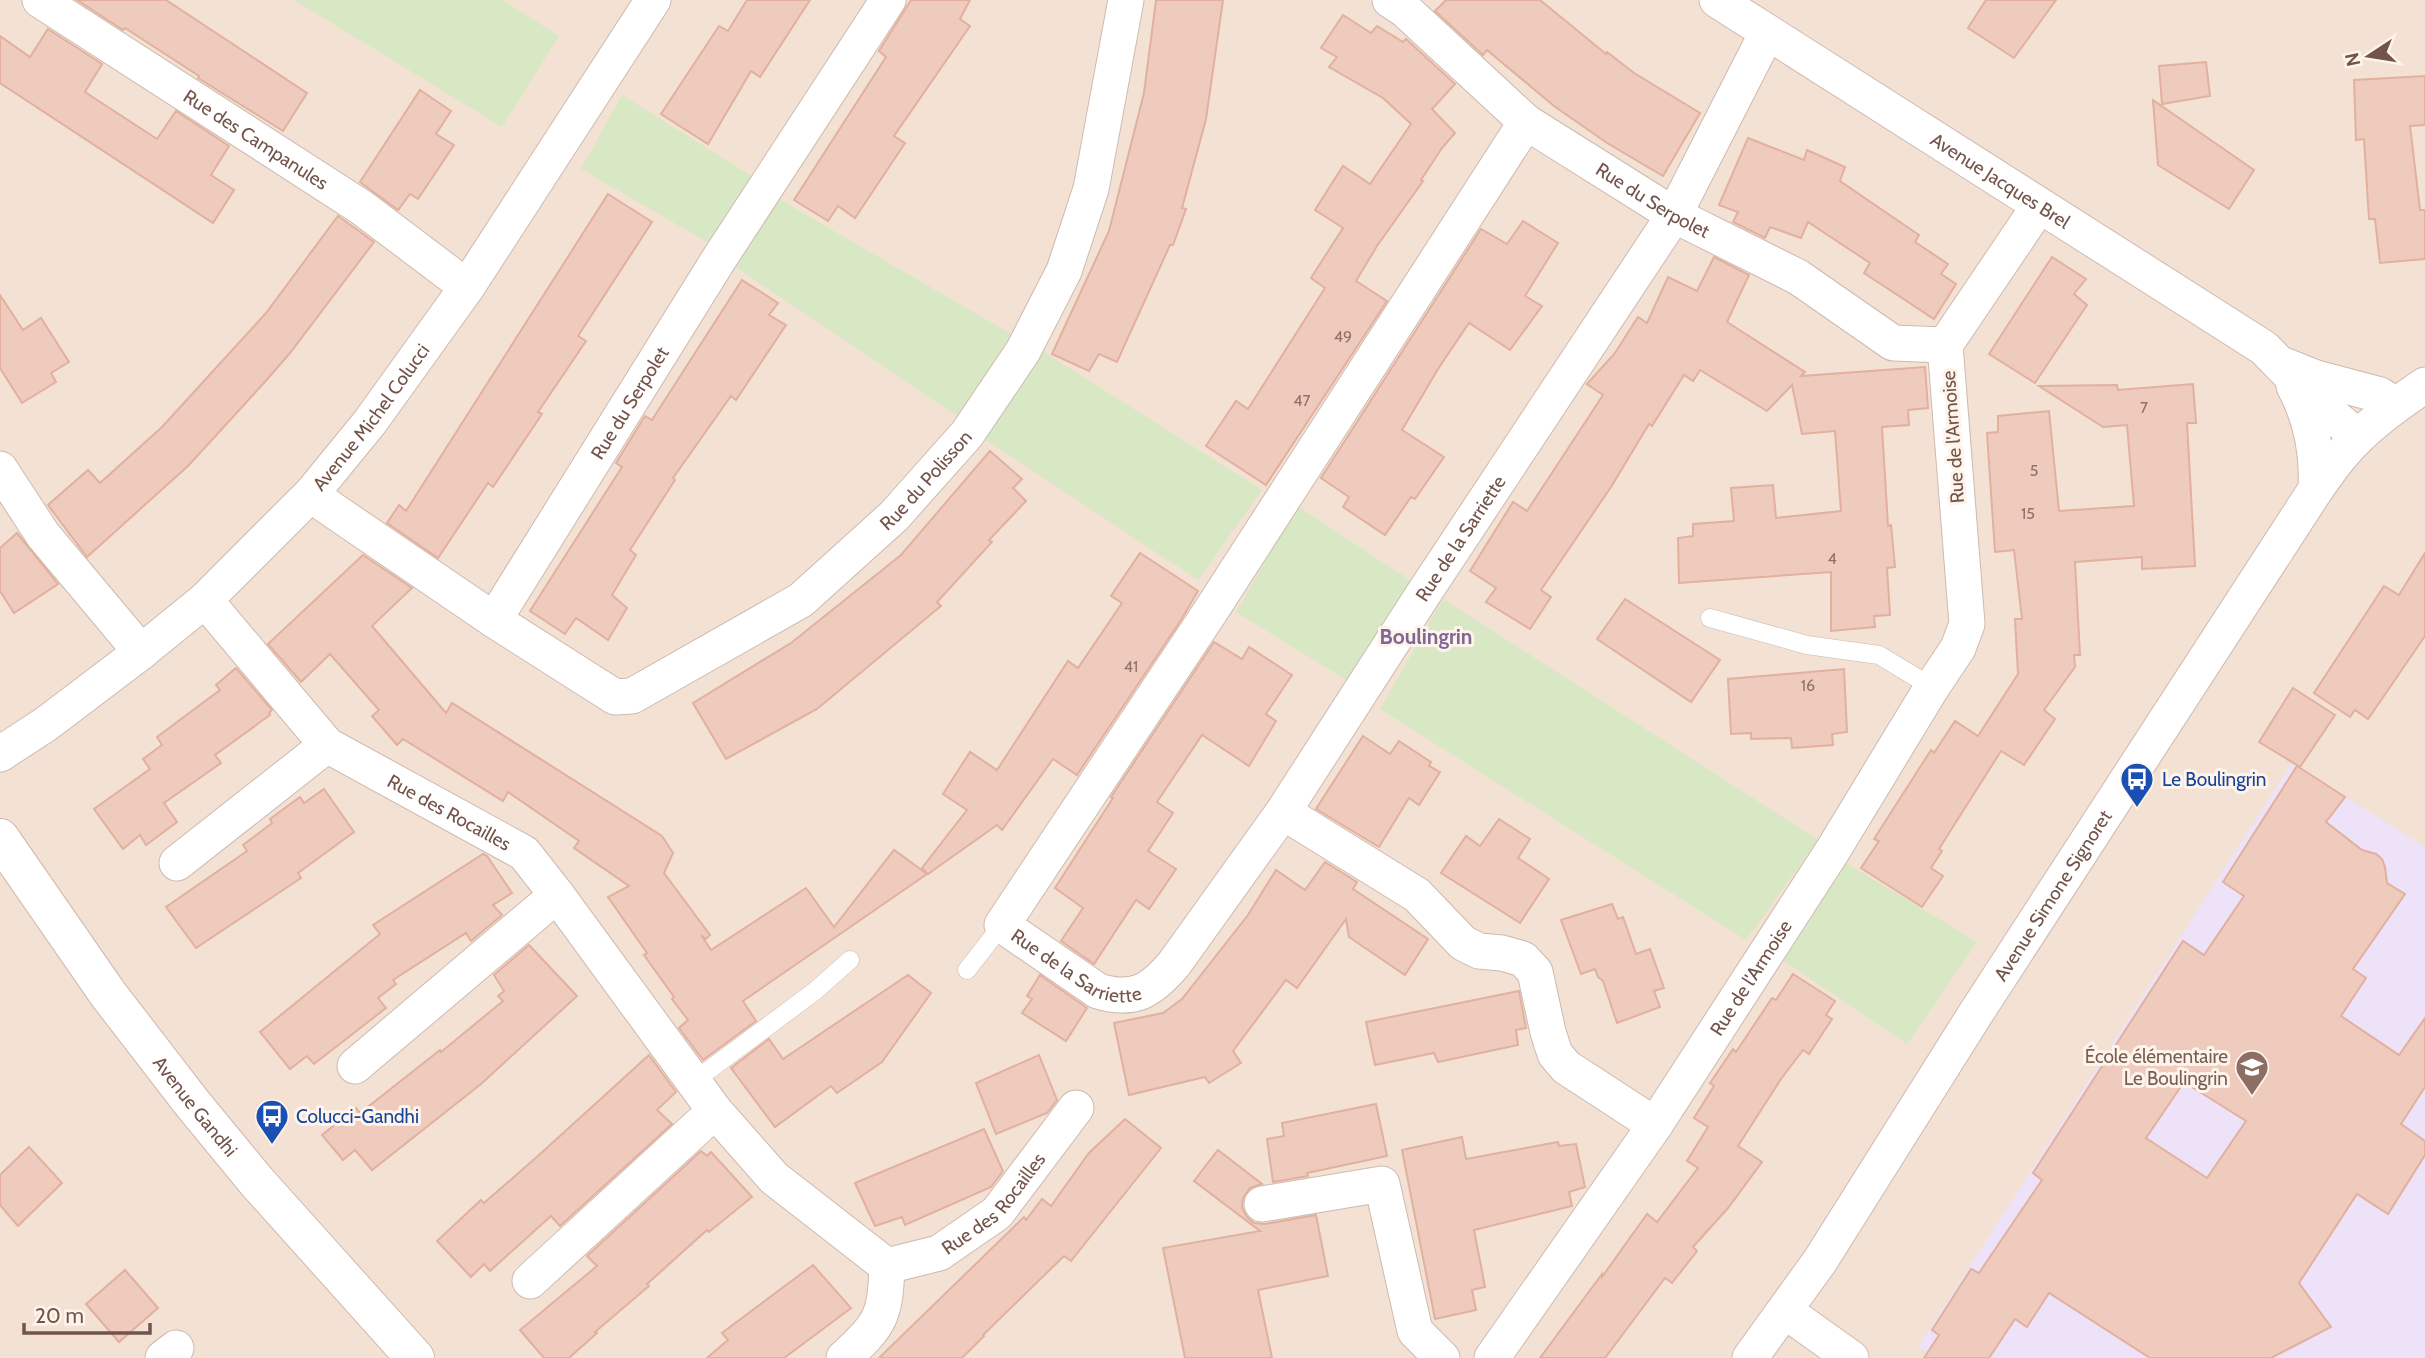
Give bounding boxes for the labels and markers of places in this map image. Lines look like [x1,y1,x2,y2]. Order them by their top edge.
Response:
bus stop icon: Le Boulingrin [2118,760,2156,809]
place label: Le Boulingrin [2162,768,2266,791]
place label: École élémentaire Le Boulingrin [2085,1044,2228,1090]
school or university icon: École élémentaire Le Boulingrin [2233,1048,2271,1097]
bus stop icon: Colucci-Gandhi [253,1097,291,1146]
place label: Colucci-Gandhi [296,1105,419,1128]

